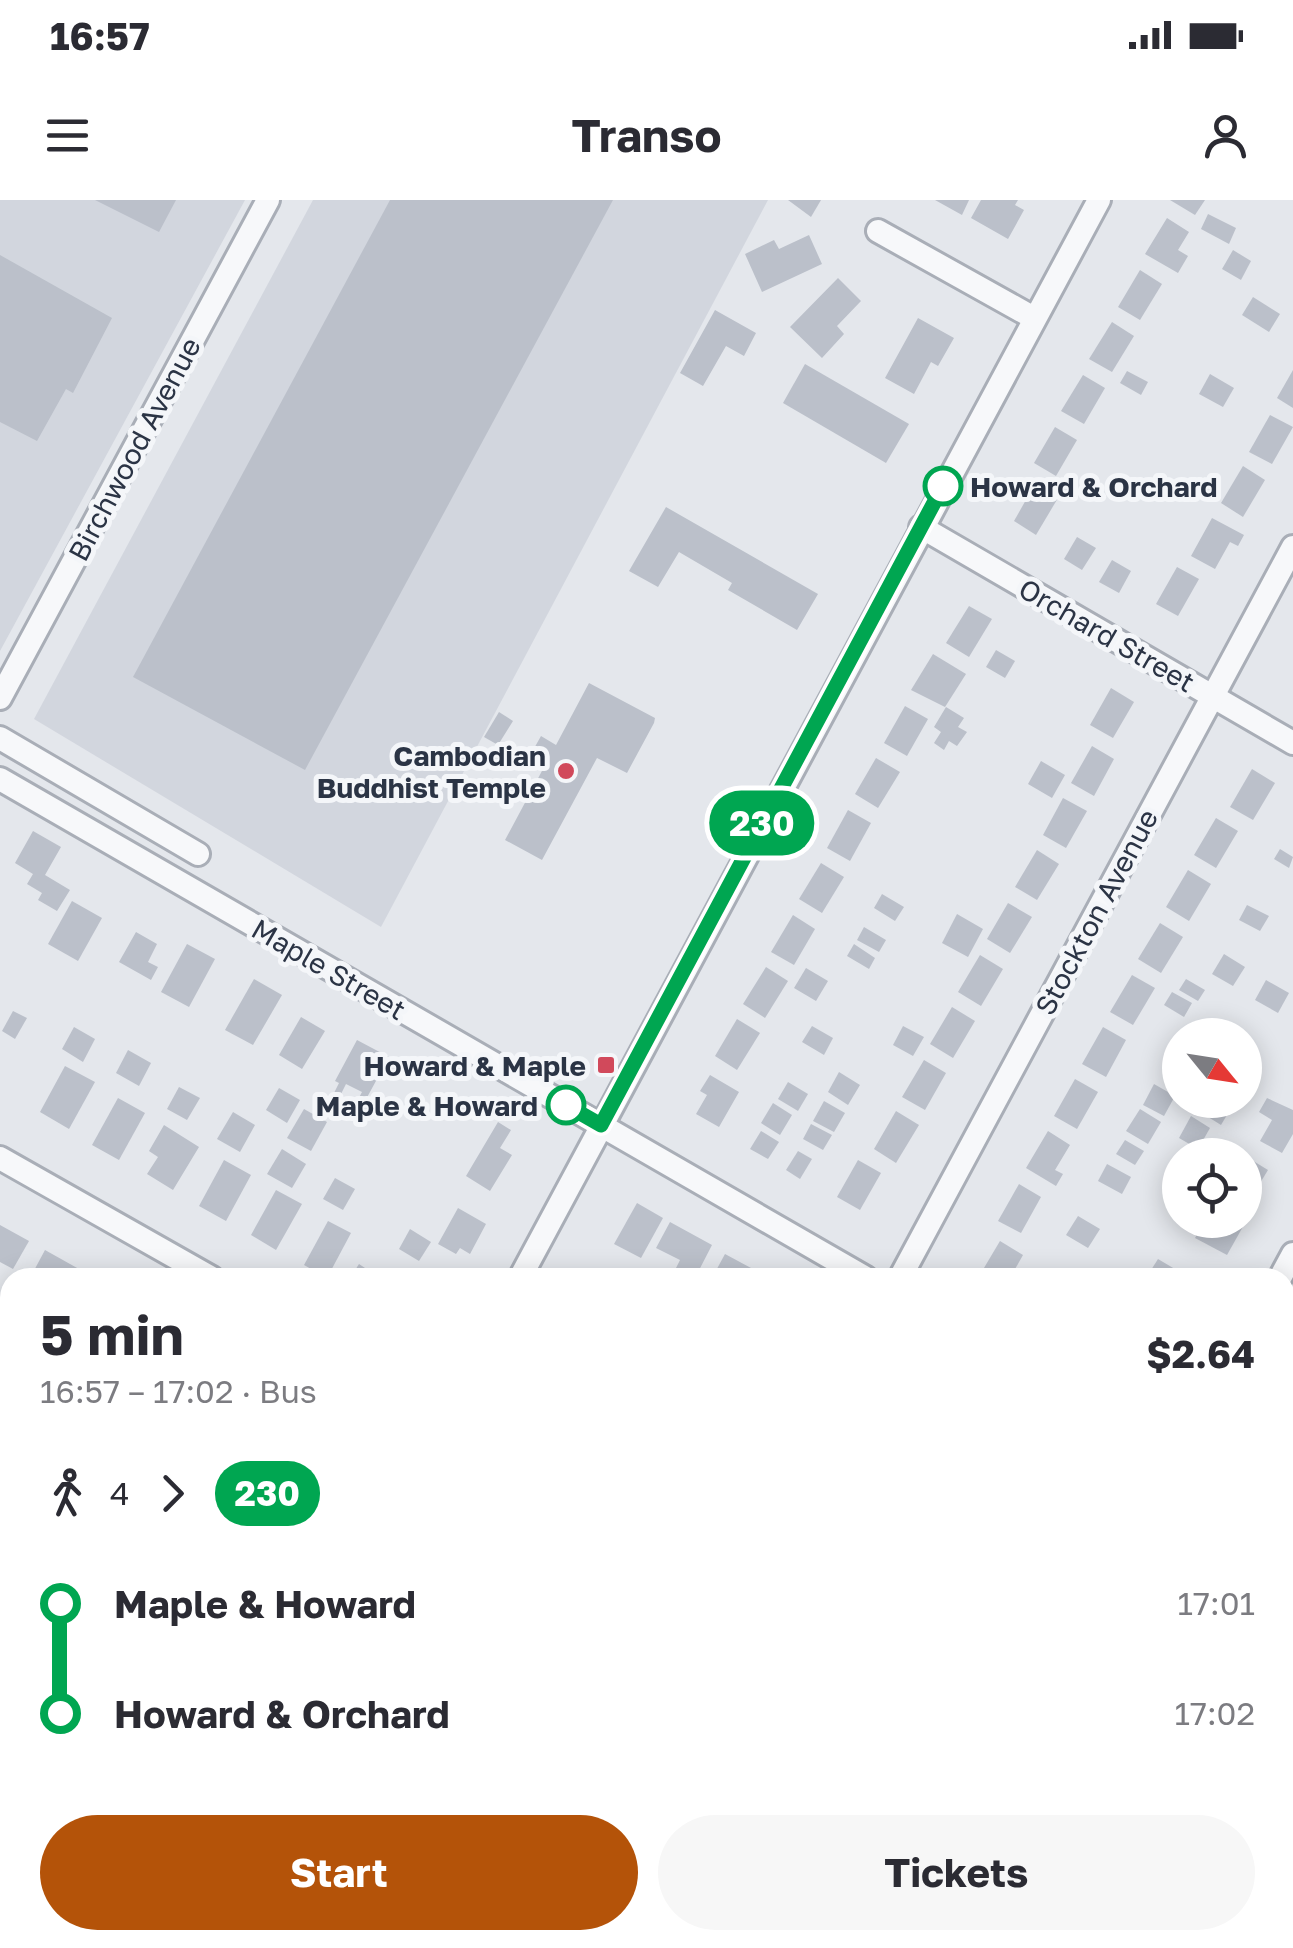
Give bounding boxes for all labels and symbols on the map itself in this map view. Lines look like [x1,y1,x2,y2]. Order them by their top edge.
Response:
street label: Birchwood Avenue [61,332,207,566]
marker: Howard & Orchard [924,467,962,505]
place label: Howard & Orchard [970,470,1217,503]
street label: Orchard Street [1013,571,1201,699]
place label: Cambodian Buddhist Temple [317,739,546,804]
marker: Cambodian Buddhist Temple [555,760,577,782]
line badge: 230 [704,790,820,856]
street label: Stockton Avenue [1028,804,1164,1020]
street label: Maple Street [246,912,412,1026]
north arrow [1162,1018,1262,1118]
place label: Howard & Maple [364,1049,586,1082]
marker: Howard & Maple [595,1054,617,1076]
marker: Maple & Howard [547,1086,585,1124]
place label: Maple & Howard [316,1089,538,1122]

